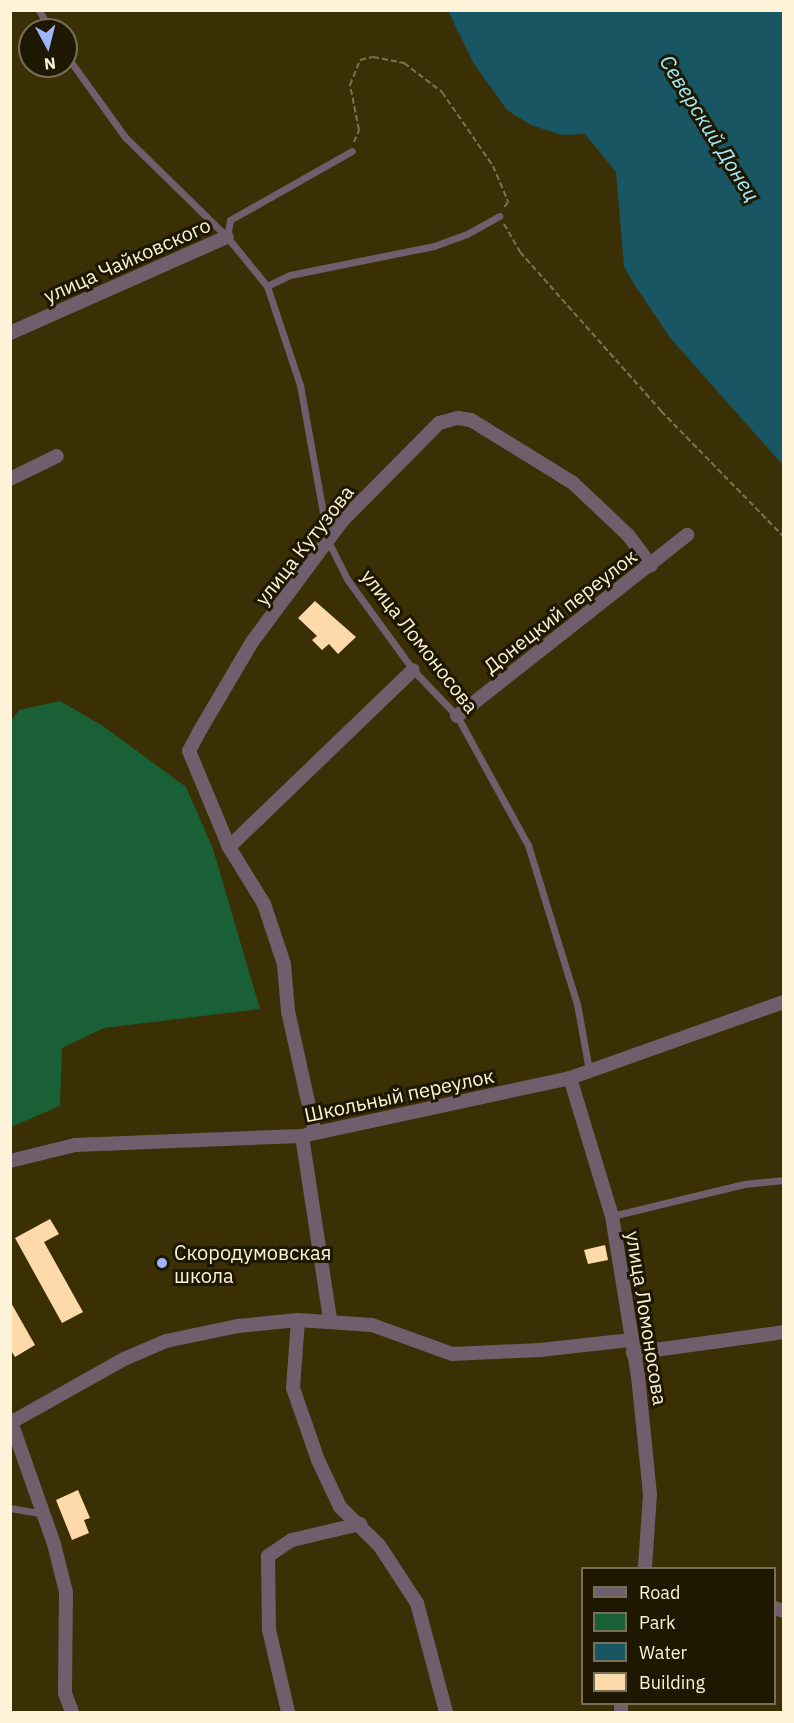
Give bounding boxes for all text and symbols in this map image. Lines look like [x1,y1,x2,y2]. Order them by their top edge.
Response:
north arrow [18,18,78,78]
water label: Северский Донец [655,50,765,206]
text: N [43,53,57,75]
street label: улица Чайковского [40,212,214,308]
street label: улица Кутузова [250,480,358,610]
street label: Донецкий переулок [479,544,641,678]
street label: улица Ломоносова [356,564,484,718]
street label: Школьный переулок [302,1063,496,1127]
street label: улица Ломоносова [621,1229,673,1407]
place label: Скородумовская школа [174,1240,331,1287]
marker: Скородумовская школа [155,1256,169,1270]
legend [581,1567,776,1705]
text: Road [639,1581,680,1604]
text: Park [639,1611,675,1634]
text: Water [639,1641,687,1664]
text: Building [639,1671,705,1694]

